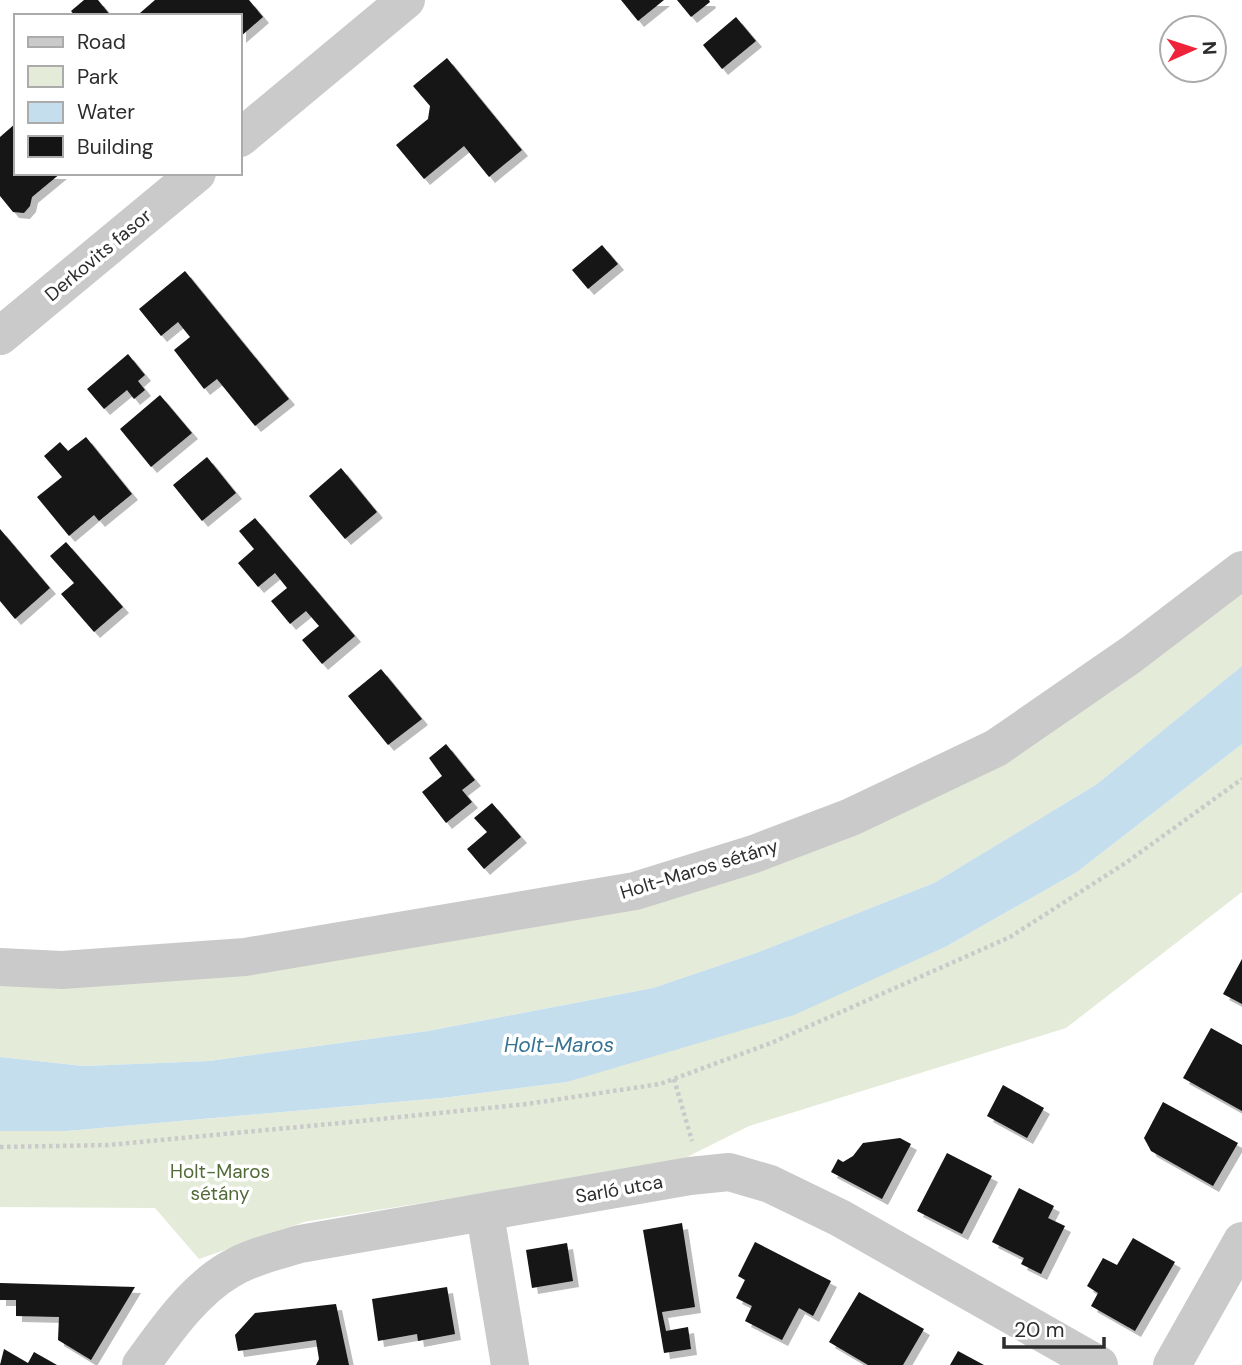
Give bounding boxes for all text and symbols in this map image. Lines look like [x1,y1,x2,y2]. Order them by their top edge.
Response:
legend [14,14,242,175]
north arrow [1158,14,1228,84]
text: Road [77,28,126,56]
text: N [1197,41,1222,56]
text: Park [77,63,119,91]
text: Water [77,98,135,126]
text: Building [77,133,154,161]
street label: Derkovits fasor [40,203,156,307]
street label: Holt-Maros sétány [617,833,781,905]
water label: Holt-Maros [504,1031,614,1059]
park label: Holt-Maros sétány [170,1159,270,1206]
street label: Sarló utca [573,1169,665,1209]
scale bar [1004,1306,1104,1350]
text: 20 m [1014,1316,1065,1344]

